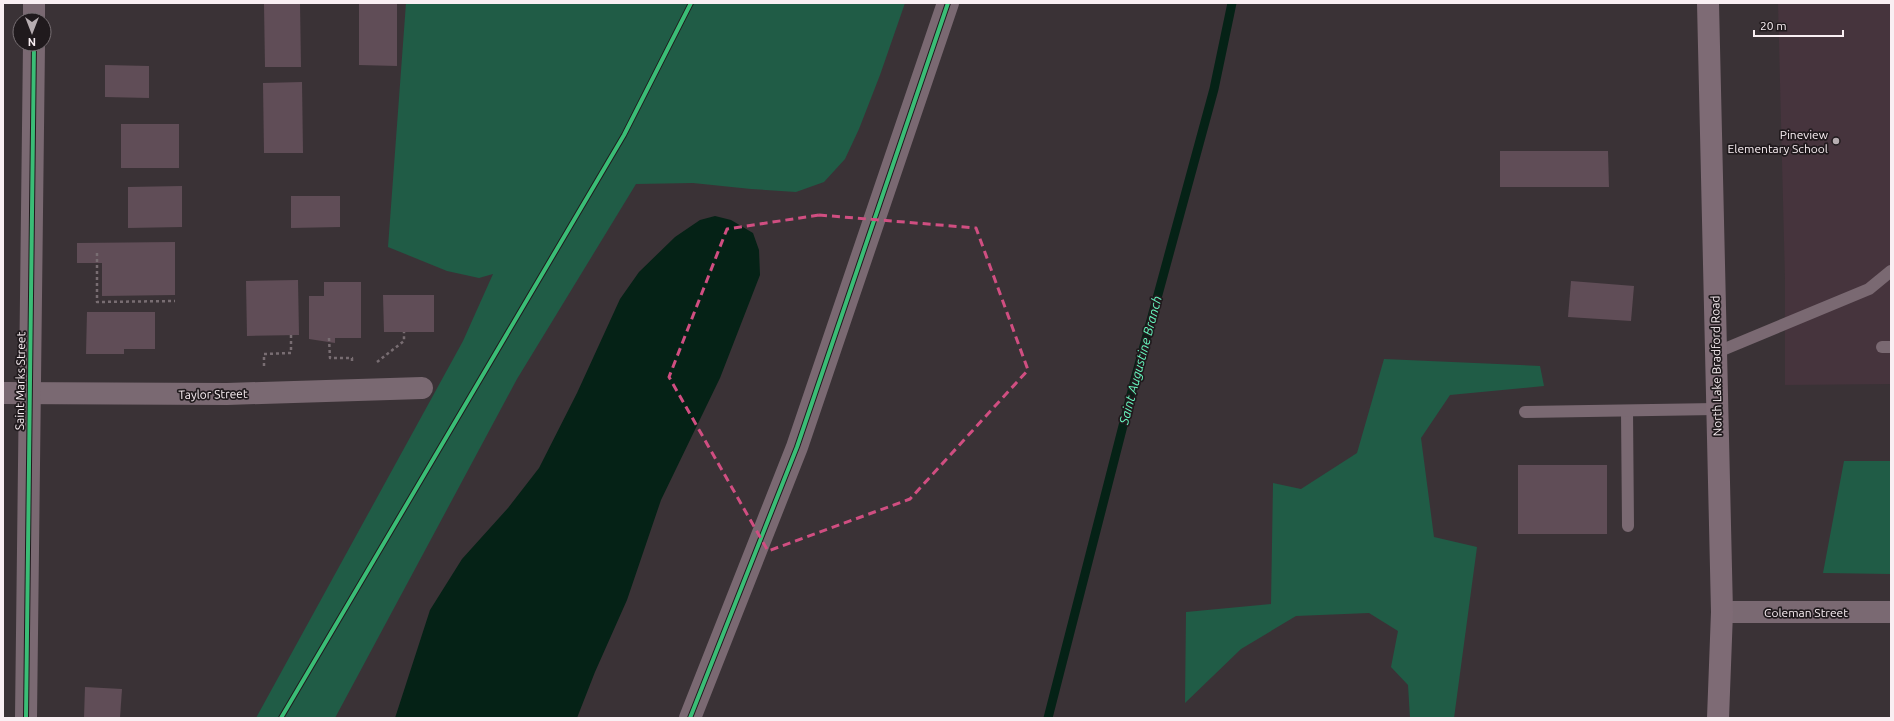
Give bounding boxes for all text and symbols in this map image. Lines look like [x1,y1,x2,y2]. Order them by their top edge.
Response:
north arrow [12,12,52,52]
scale bar [1754,12,1843,38]
text: 20 m [1760,19,1787,32]
text: N [28,36,36,48]
place label: Pineview Elementary School [1728,128,1829,155]
marker: Pineview Elementary School [1831,136,1841,146]
water label: Saint Augustine Branch [1116,294,1164,427]
street label: North Lake Bradford Road [1708,295,1724,437]
street label: Saint Marks Street [13,331,27,430]
street label: Taylor Street [178,387,248,401]
street label: Coleman Street [1764,606,1848,619]

